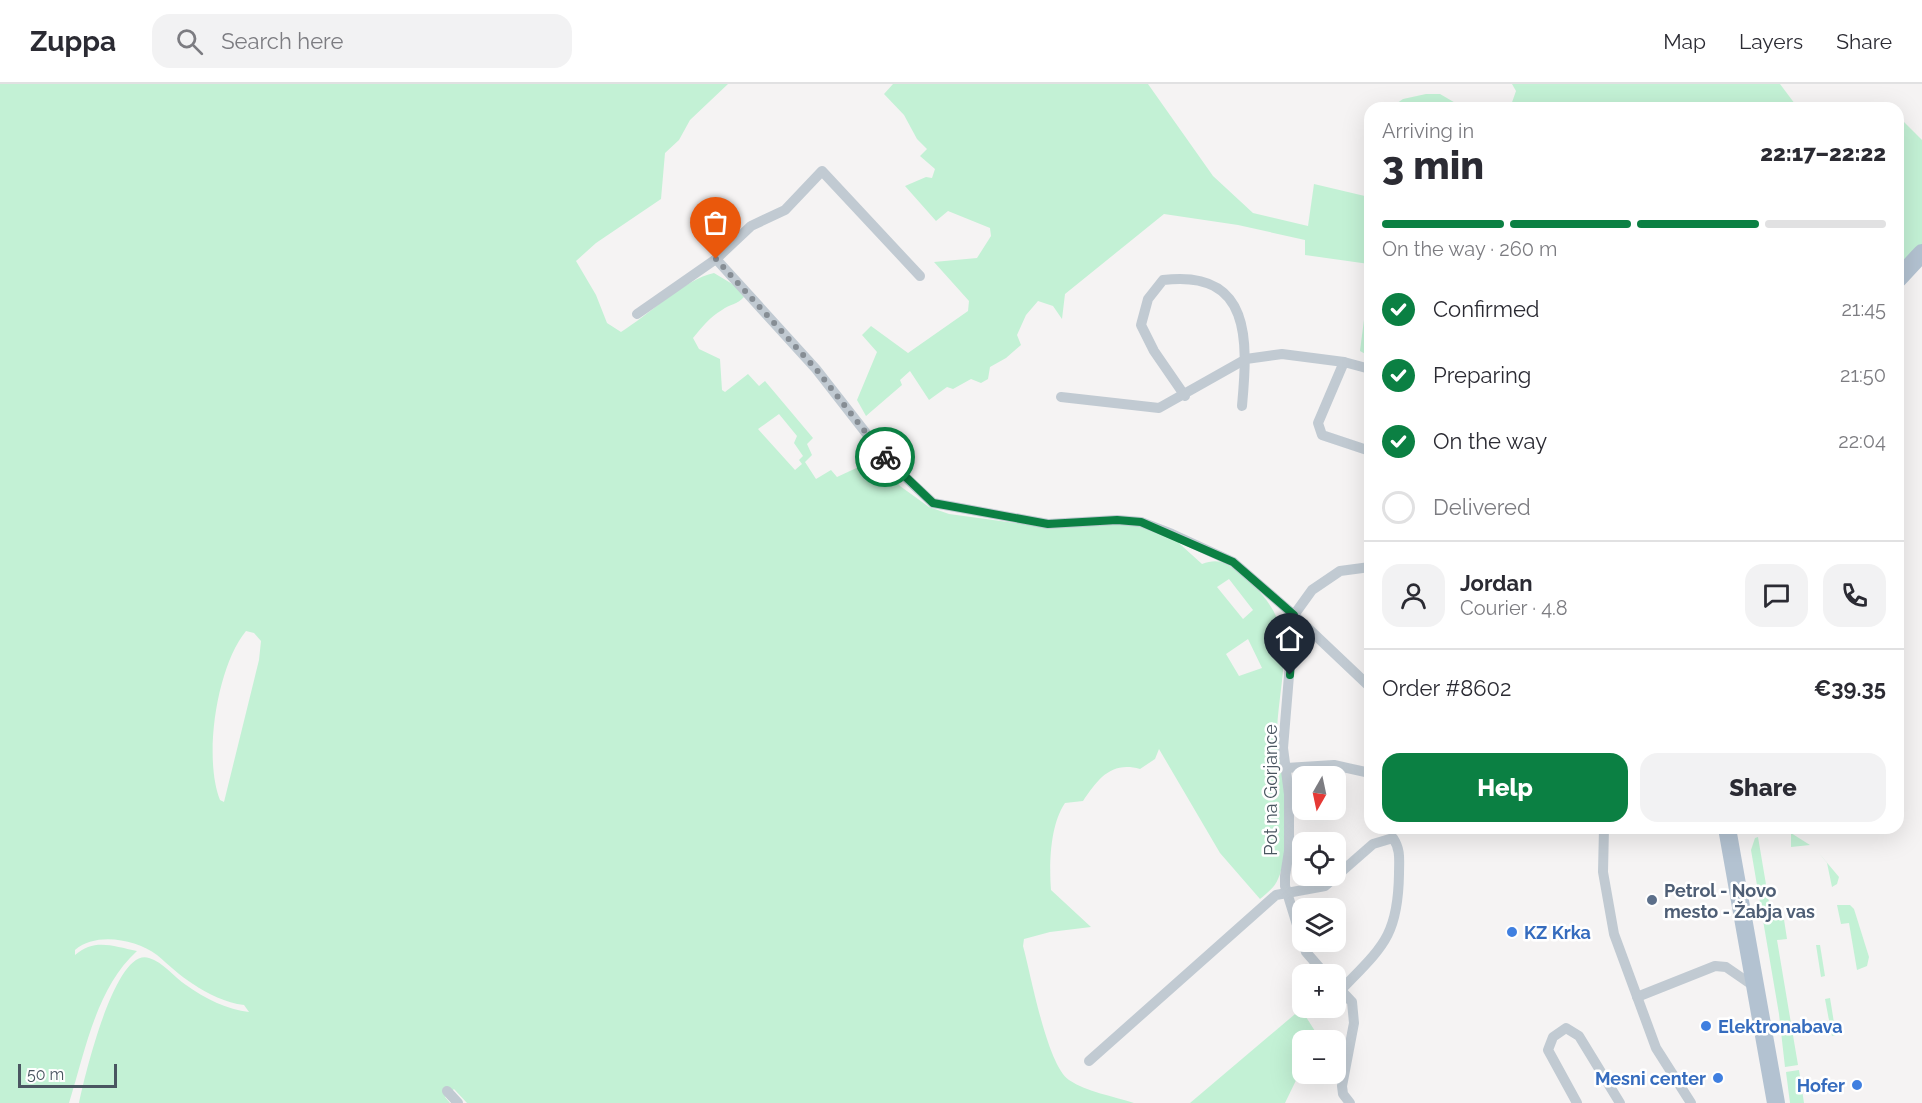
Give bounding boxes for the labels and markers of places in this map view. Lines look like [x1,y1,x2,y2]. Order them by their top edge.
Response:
pin [690,197,741,259]
pin [1264,613,1315,675]
place label: Petrol - Novo mesto - Žabja vas [1664,880,1815,922]
marker: Petrol - Novo mesto - Žabja vas [1645,893,1659,907]
place label: KZ Krka [1524,922,1591,943]
marker: KZ Krka [1505,925,1519,939]
place label: Elektronabava [1718,1016,1843,1037]
marker: Elektronabava [1699,1019,1713,1033]
place label: Mesni center [1595,1068,1706,1089]
marker: Mesni center [1711,1071,1725,1085]
place label: Hofer [1797,1075,1845,1096]
marker: Hofer [1850,1078,1864,1092]

